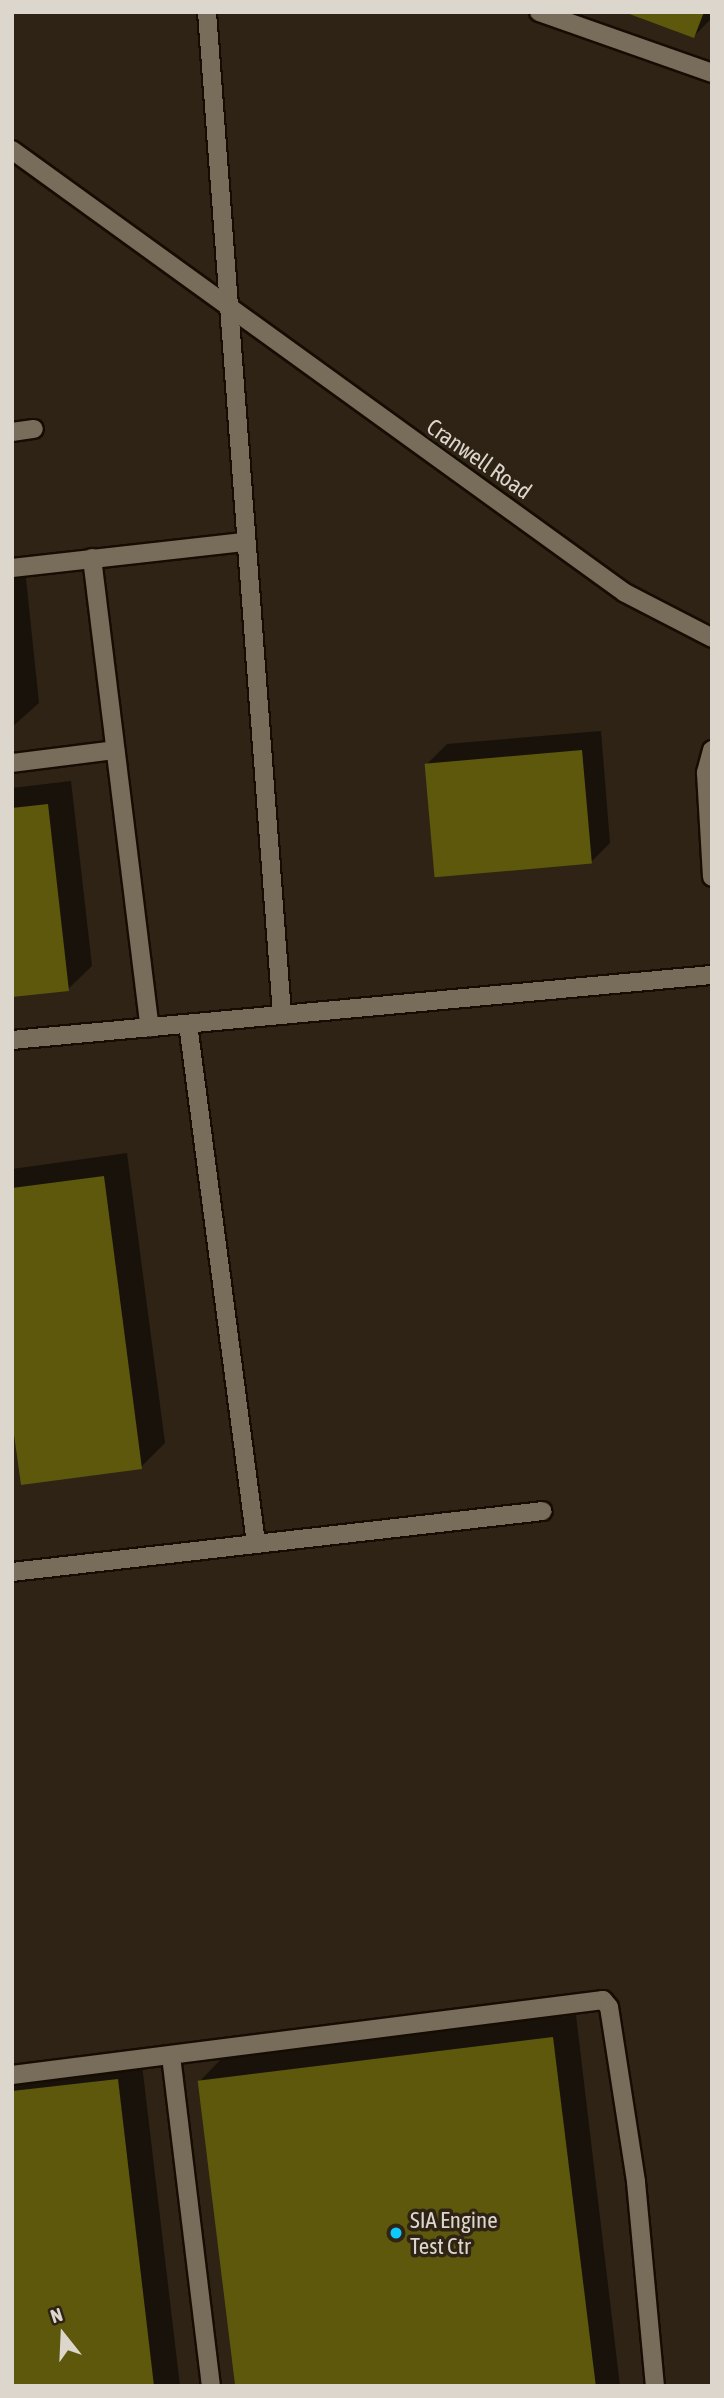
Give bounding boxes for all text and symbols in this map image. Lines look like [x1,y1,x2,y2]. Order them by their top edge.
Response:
street label: Cranwell Road [421,413,537,505]
place label: SIA Engine Test Ctr [410,2206,498,2260]
marker: SIA Engine Test Ctr [388,2225,404,2241]
north arrow [28,2300,98,2370]
text: N [48,2303,65,2327]

